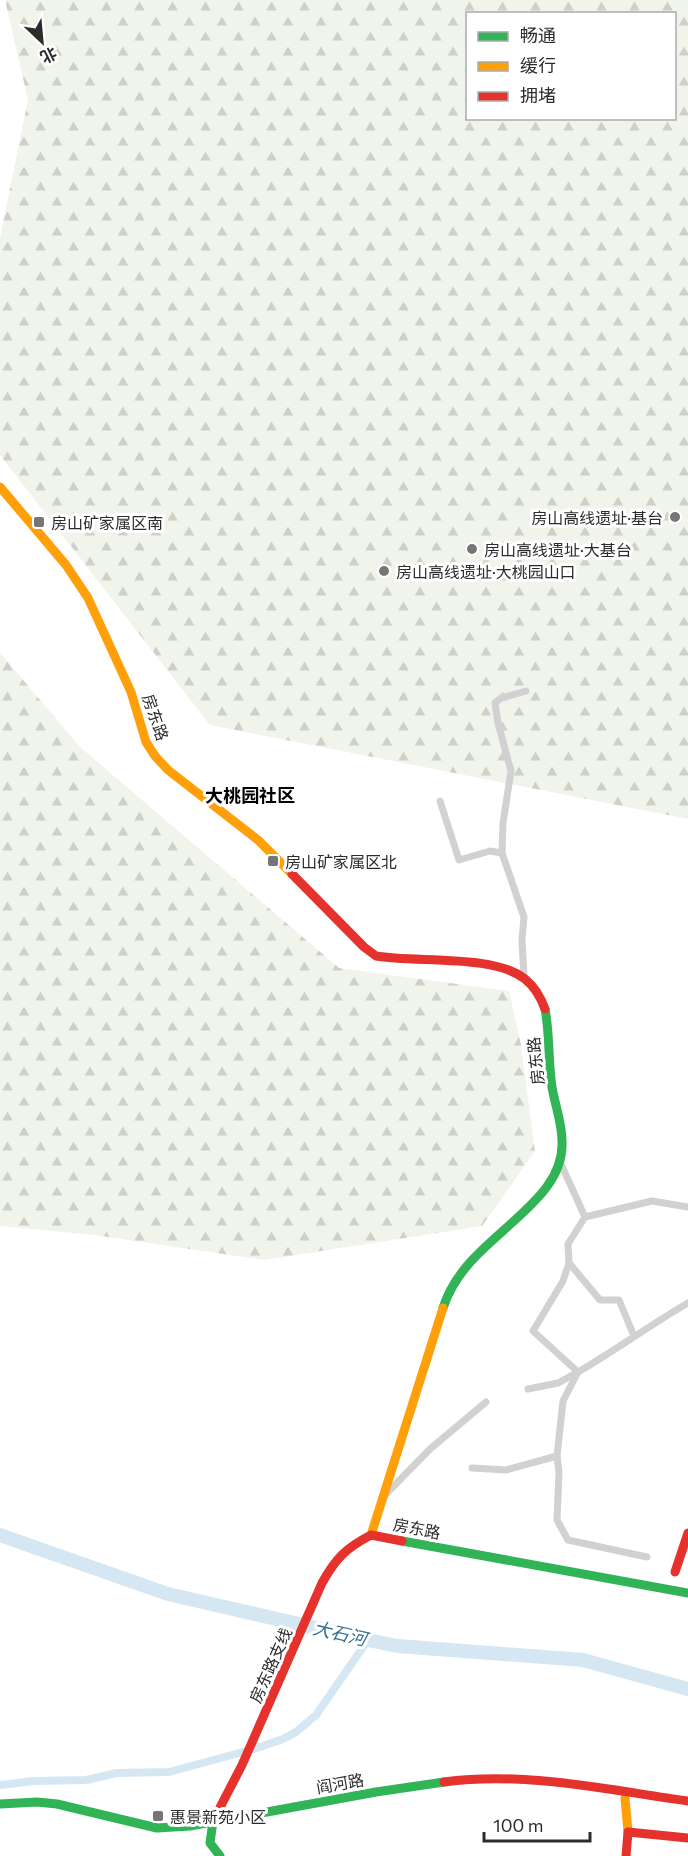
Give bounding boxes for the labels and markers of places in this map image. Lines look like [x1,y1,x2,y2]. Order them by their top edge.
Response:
place label: 房山高线遗址·基台 [531,508,663,527]
marker: 房山高线遗址·基台 [668,510,682,524]
place label: 房山矿家属区南 [51,513,163,532]
marker: 房山矿家属区南 [32,515,46,529]
place label: 房山高线遗址·大基台 [484,540,632,559]
marker: 房山高线遗址·大基台 [465,542,479,556]
place label: 房山高线遗址·大桃园山口 [396,562,576,581]
marker: 房山高线遗址·大桃园山口 [377,564,391,578]
place label: 房山矿家属区北 [285,852,397,871]
marker: 房山矿家属区北 [266,854,280,868]
place label: 惠景新苑小区 [170,1807,266,1826]
marker: 惠景新苑小区 [151,1809,165,1823]

